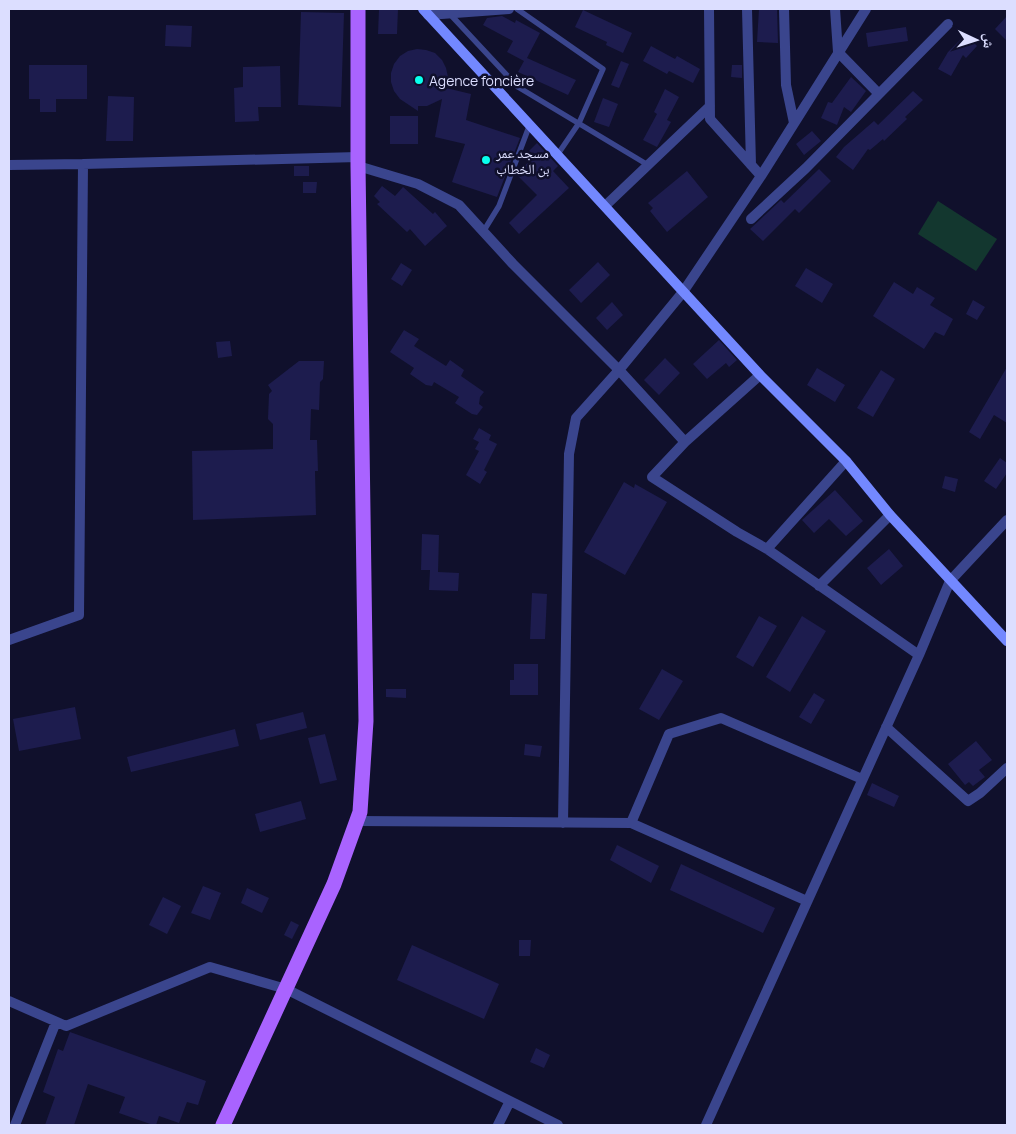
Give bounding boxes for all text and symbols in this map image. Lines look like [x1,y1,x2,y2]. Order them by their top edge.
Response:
north arrow [951,15,1001,65]
text: ش [979,33,999,49]
place label: Agence foncière [429,71,534,90]
marker: Agence foncière [413,74,425,86]
place label: مسجد عمر بن الخطاب [495,143,550,178]
marker: مسجد عمر بن الخطاب [480,154,492,166]

